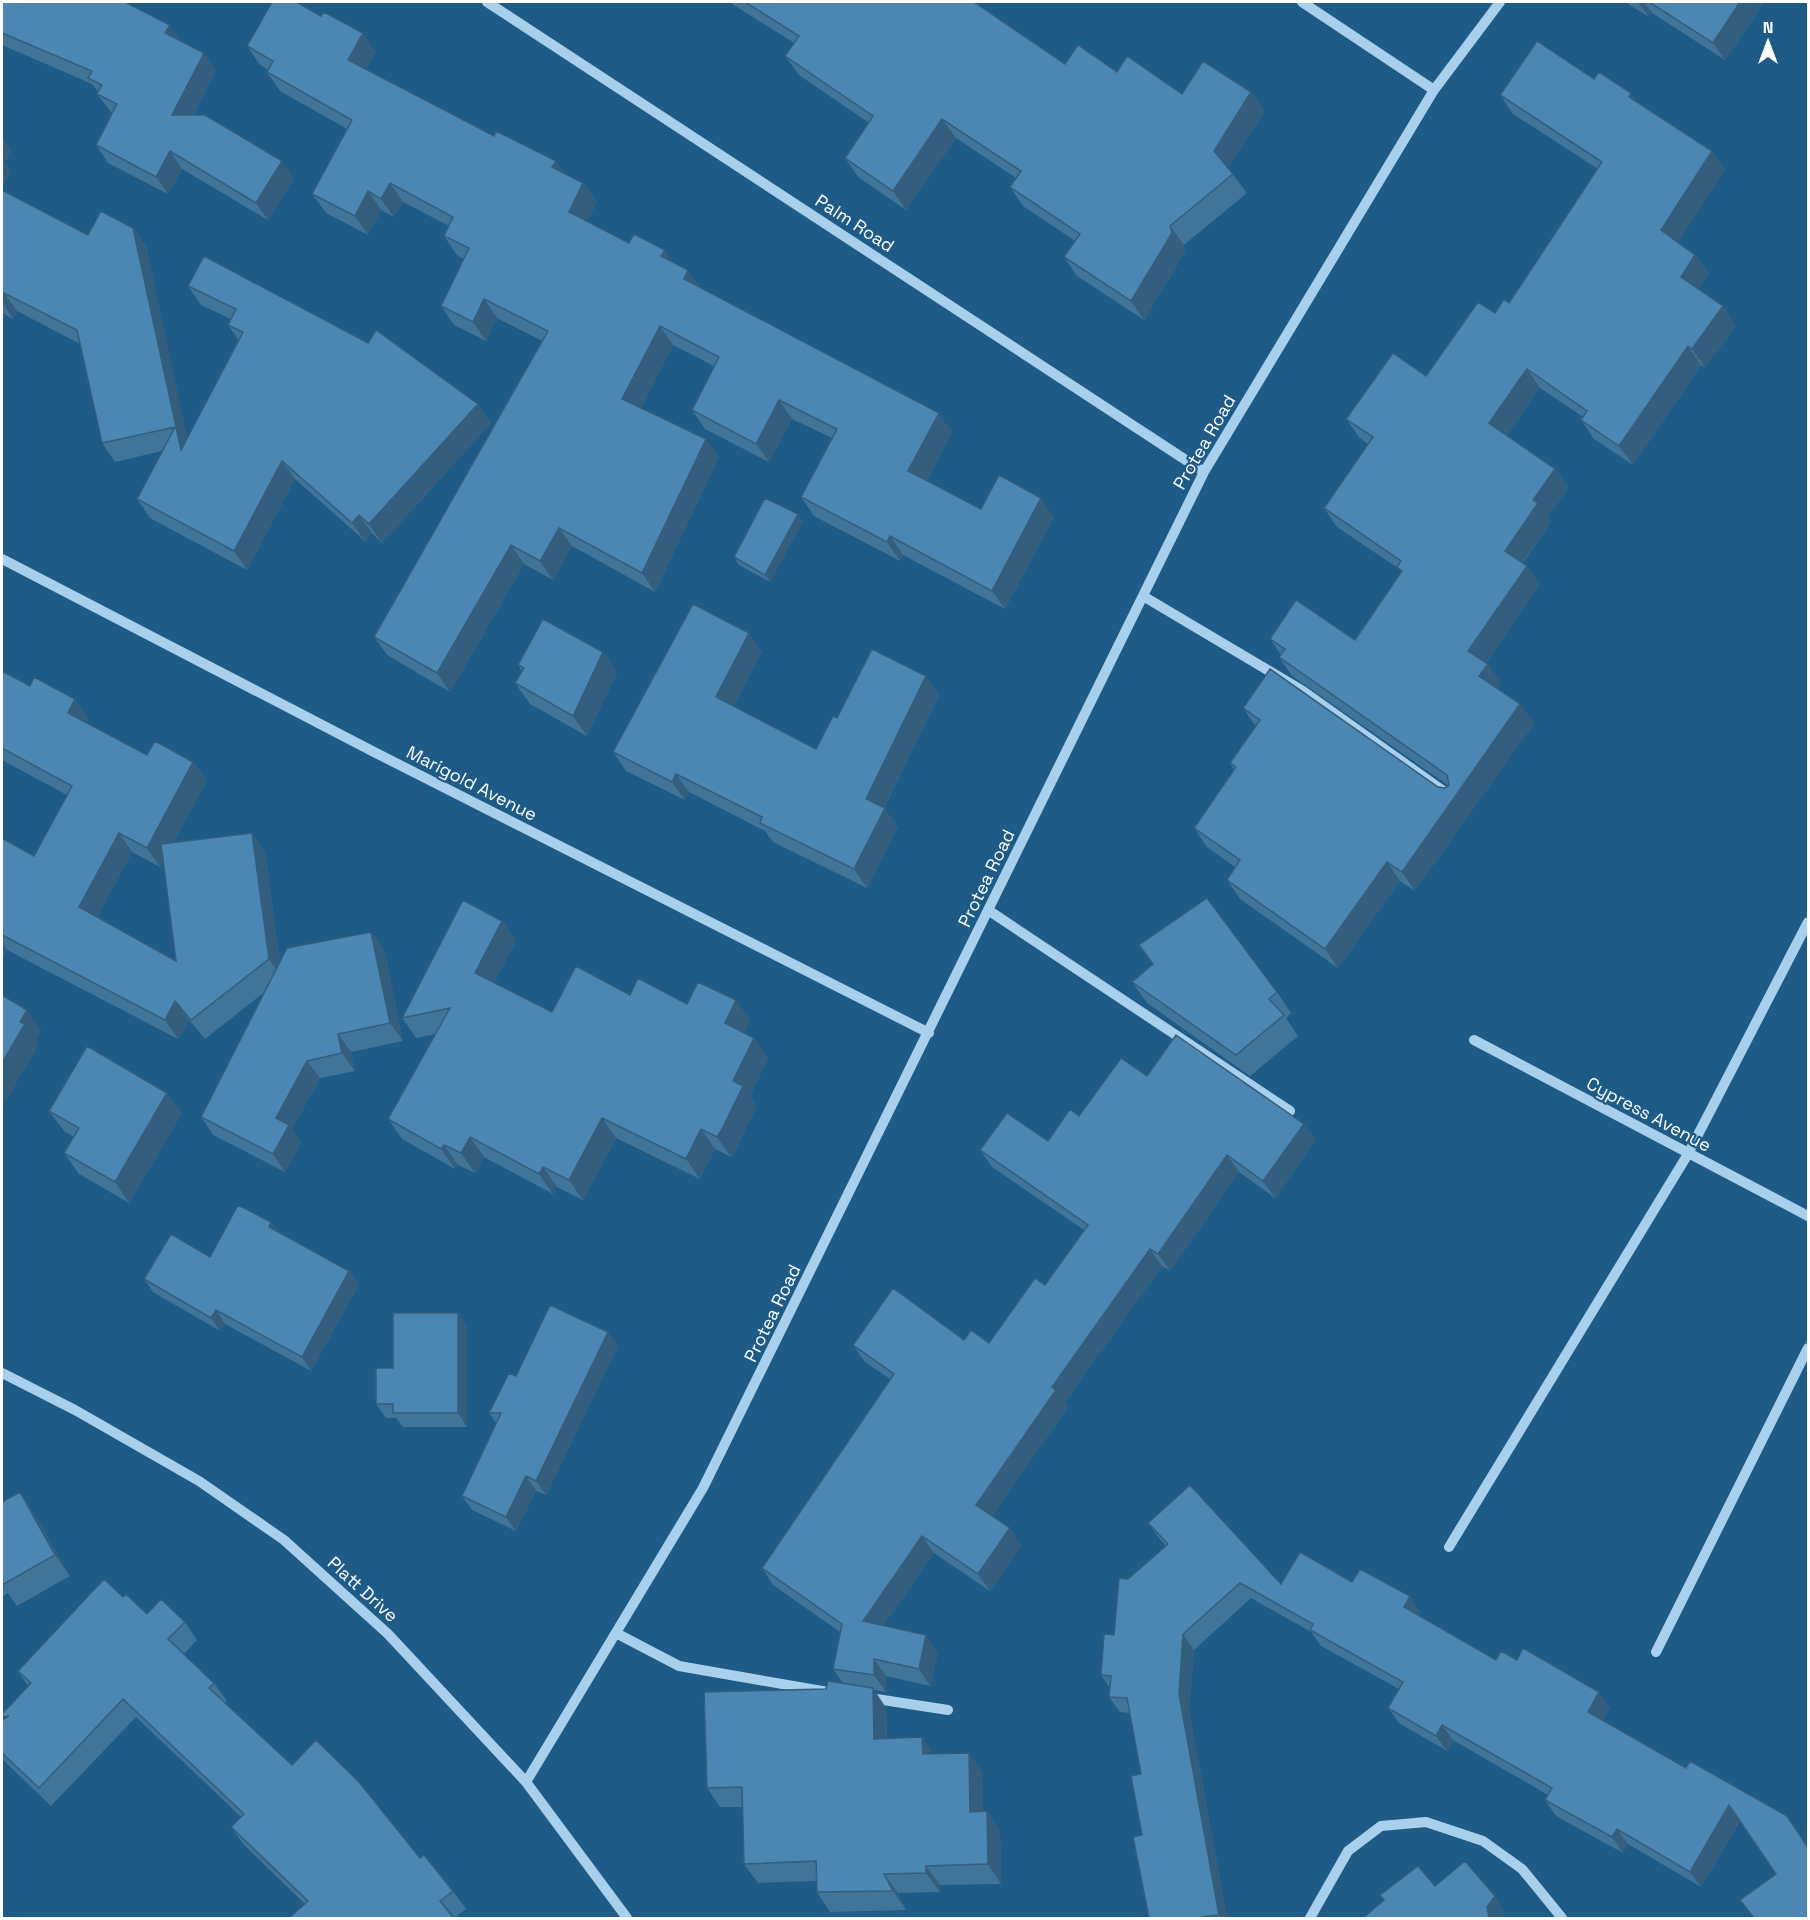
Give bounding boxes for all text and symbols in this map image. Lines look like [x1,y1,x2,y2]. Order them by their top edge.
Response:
north arrow [1738,12,1798,72]
text: N [1763,17,1773,38]
street label: Palm Road [811,189,899,257]
street label: Protea Road [1168,390,1240,494]
street label: Marigold Avenue [403,740,541,826]
street label: Protea Road [952,825,1020,931]
street label: Cypress Avenue [1583,1071,1715,1157]
street label: Protea Road [738,1260,806,1366]
street label: Platt Drive [323,1551,403,1627]

